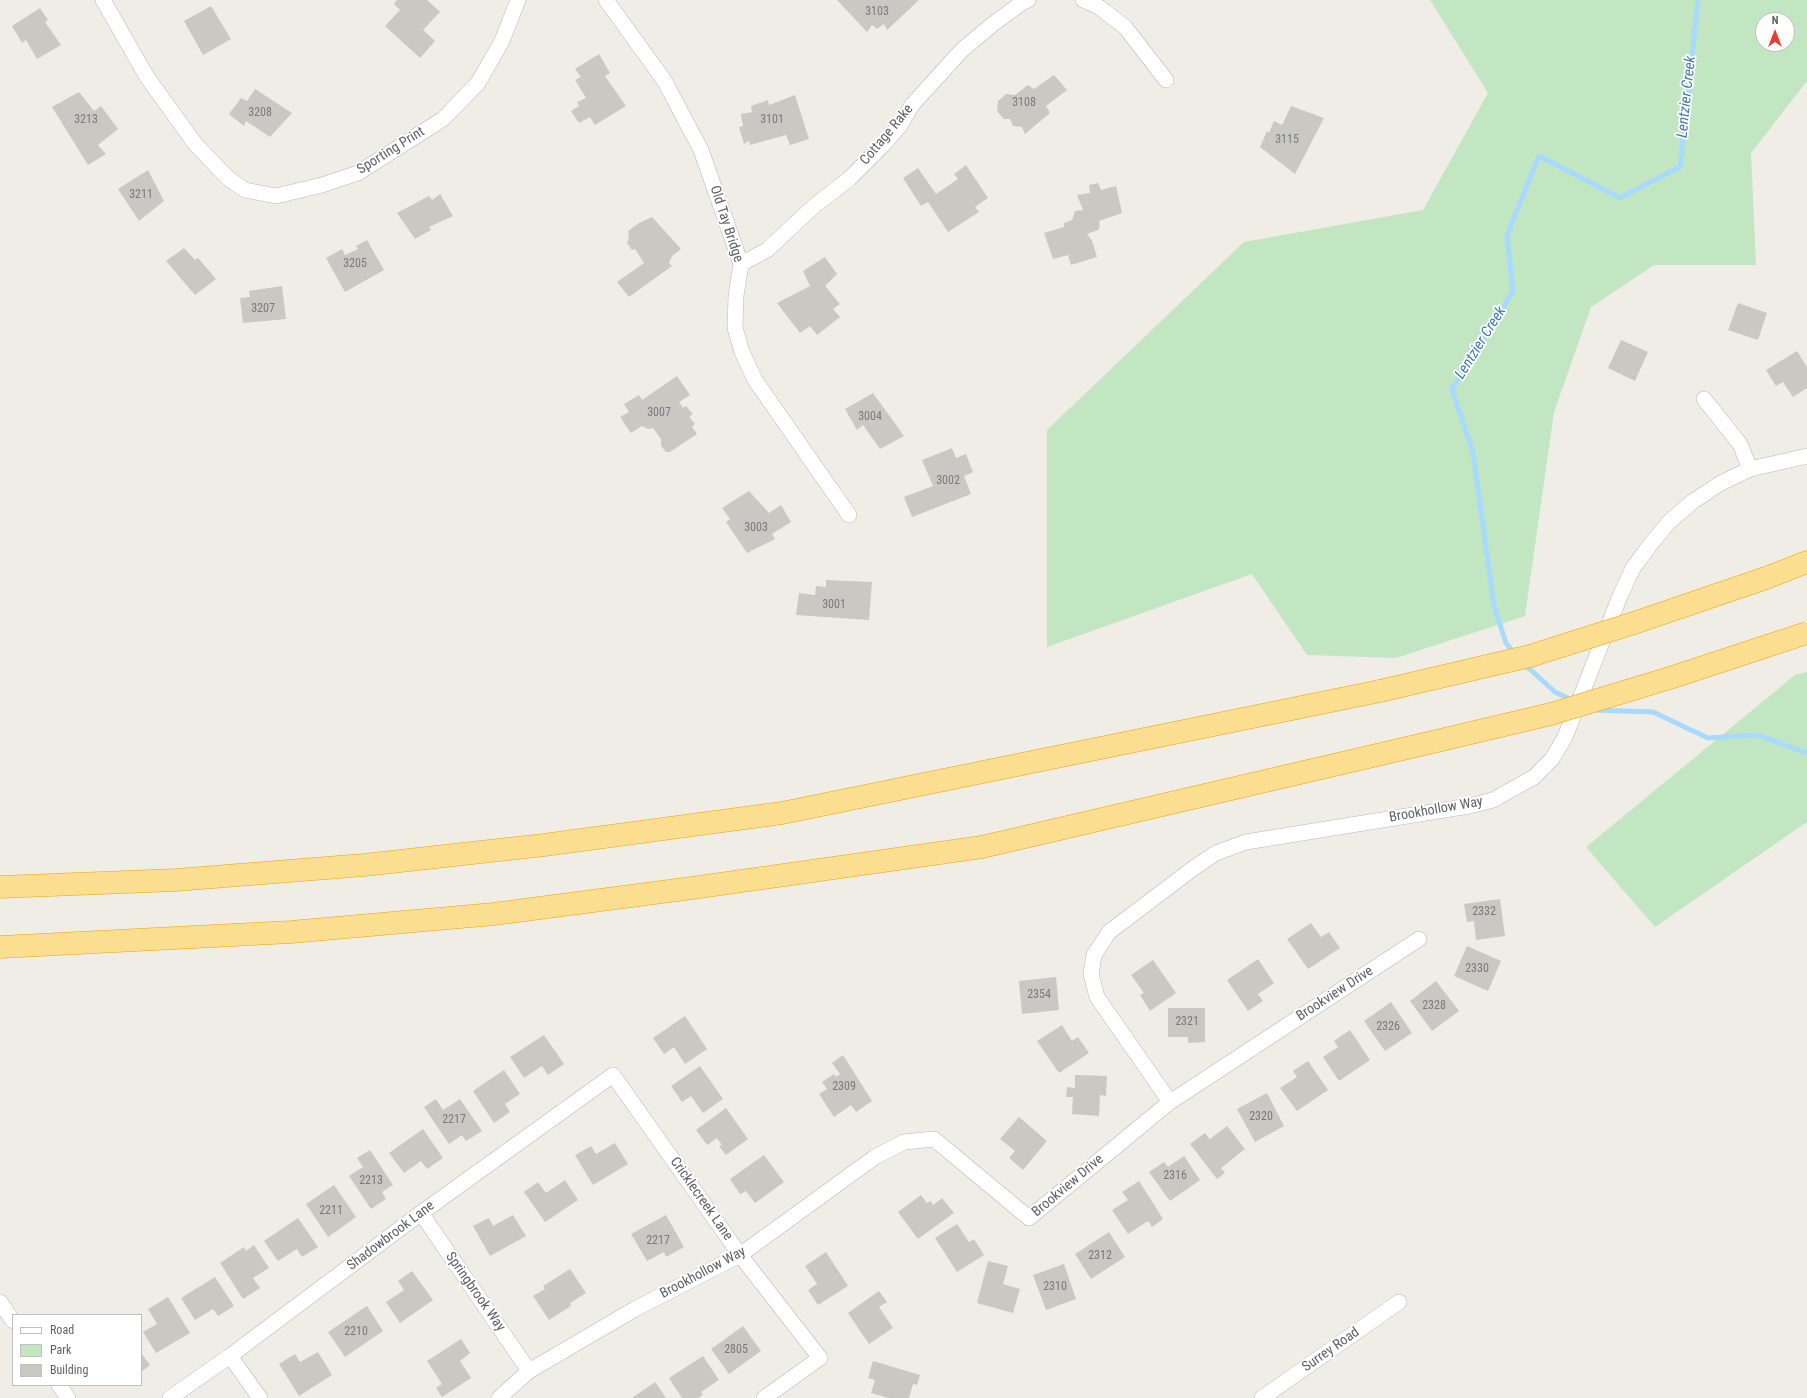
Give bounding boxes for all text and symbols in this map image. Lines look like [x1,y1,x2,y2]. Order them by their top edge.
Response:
house number: 3103 [865,5,889,19]
north arrow [1755,12,1795,52]
text: N [1772,14,1778,27]
water label: Lentzier Creek [1674,55,1700,139]
house number: 3108 [1012,96,1036,110]
street label: Cottage Rake [857,101,917,169]
house number: 3208 [248,106,272,120]
house number: 3213 [74,113,98,127]
house number: 3101 [760,113,784,127]
street label: Sporting Print [354,124,428,178]
house number: 3115 [1275,133,1299,147]
street label: Old Tay Bridge [706,184,746,264]
house number: 3211 [129,188,153,202]
house number: 3205 [343,257,367,271]
house number: 3207 [251,302,275,316]
water label: Lentzier Creek [1452,303,1510,383]
house number: 3007 [647,406,671,420]
house number: 3004 [858,410,882,424]
house number: 3002 [936,474,960,488]
house number: 3003 [744,521,768,535]
house number: 3001 [822,598,846,612]
street label: Brookhollow Way [1388,794,1484,826]
house number: 2332 [1472,905,1496,919]
house number: 2330 [1465,962,1489,976]
street label: Brookview Drive [1293,963,1377,1025]
house number: 2354 [1027,988,1051,1002]
house number: 2328 [1422,999,1446,1013]
house number: 2321 [1175,1015,1199,1029]
house number: 2326 [1376,1020,1400,1034]
house number: 2309 [832,1080,856,1094]
house number: 2320 [1249,1110,1273,1124]
house number: 2217 [442,1113,466,1127]
street label: Brookview Drive [1029,1151,1107,1221]
street label: Cricklecreek Lane [666,1154,736,1244]
house number: 2316 [1163,1169,1187,1183]
house number: 2213 [359,1174,383,1188]
street label: Shadowbrook Lane [344,1198,438,1274]
house number: 2211 [319,1204,343,1218]
house number: 2217 [646,1234,670,1248]
street label: Brookhollow Way [657,1243,749,1303]
street label: Springbrook Way [442,1249,508,1335]
house number: 2312 [1088,1249,1112,1263]
house number: 2310 [1043,1280,1067,1294]
legend [12,1314,142,1386]
text: Road [50,1323,74,1337]
street label: Surrey Road [1299,1324,1363,1376]
house number: 2210 [344,1325,368,1339]
text: Park [50,1343,71,1357]
house number: 2805 [724,1343,748,1357]
text: Building [50,1363,88,1377]

